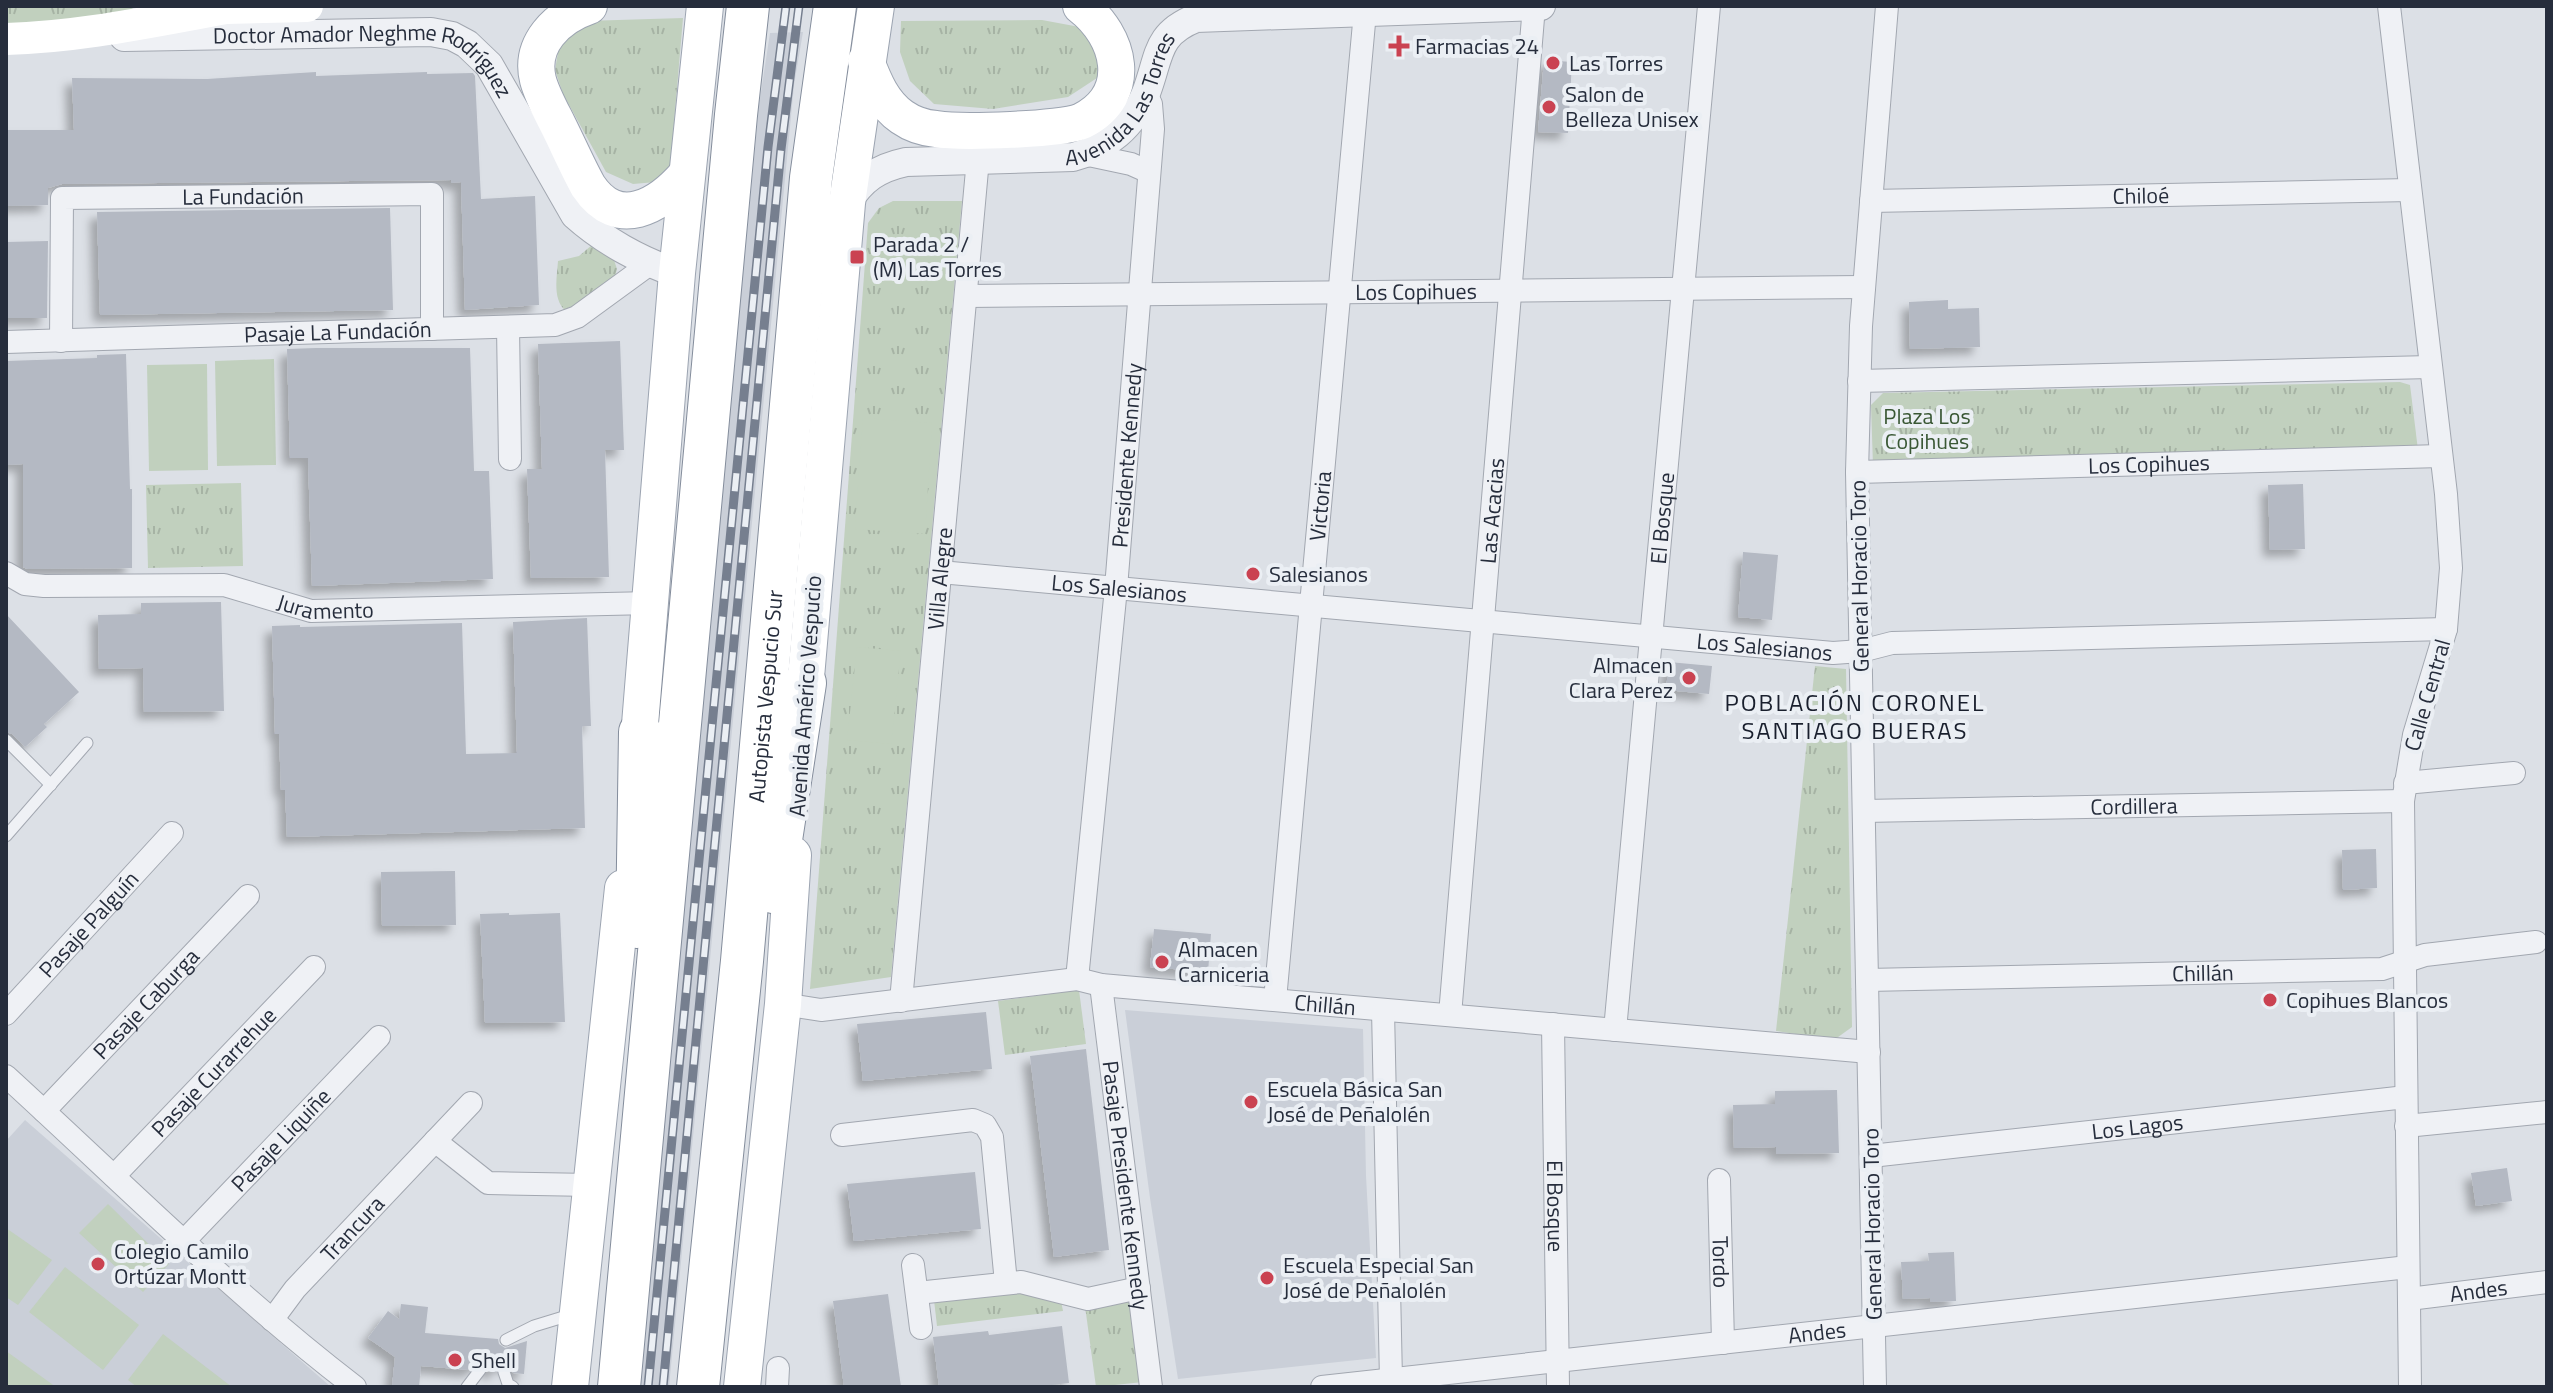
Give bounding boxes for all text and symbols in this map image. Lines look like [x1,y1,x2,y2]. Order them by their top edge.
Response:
street label: Doctor Amador Neghme Rodríguez [213,14,521,104]
street label: Avenida Las Torres [1065,24,1183,174]
place label: Farmacias 24 [1415,29,1539,63]
marker: Farmacias 24 [1390,37,1408,55]
place label: Las Torres [1569,46,1663,80]
marker: Las Torres [1544,54,1562,72]
place label: Salon de Belleza Unisex [1565,77,1699,136]
marker: Salon de Belleza Unisex [1540,98,1558,116]
street label: La Fundación [182,178,304,214]
street label: Chiloé [2112,178,2170,213]
place label: Parada 2 / (M) Las Torres [873,227,1002,286]
marker: Parada 2 / (M) Las Torres [848,248,866,266]
street label: Los Copihues [1355,274,1477,309]
street label: Pasaje La Fundación [244,312,432,352]
street label: Presidente Kennedy [1102,361,1151,549]
park label: Plaza Los Copihues [1883,399,1971,458]
street label: Los Copihues [2088,445,2210,483]
street label: Las Acacias [1471,457,1513,565]
street label: Victoria [1300,470,1340,542]
street label: El Bosque [1641,471,1683,565]
street label: General Horacio Toro [1840,480,1878,672]
street label: Villa Alegre [918,526,961,632]
place label: Salesianos [1269,557,1368,591]
street label: Los Salesianos [1050,565,1189,611]
marker: Salesianos [1244,565,1262,583]
street label: Avenida Américo Vespucio [780,574,830,818]
street label: Juramento [273,585,374,628]
street label: Autopista Vespucio Sur [739,588,792,804]
street label: Los Salesianos [1695,624,1834,670]
street label: Calle Central [2395,635,2459,755]
place label: Almacen Clara Perez [1569,648,1673,707]
marker: Almacen Clara Perez [1680,669,1698,687]
district label: POBLACIÓN CORONEL SANTIAGO BUERAS [1725,684,1985,748]
street label: Cordillera [2090,788,2178,824]
street label: Pasaje Palguín [30,863,147,985]
place label: Almacen Carniceria [1178,932,1269,991]
street label: Pasaje Caburga [85,940,207,1067]
marker: Almacen Carniceria [1153,953,1171,971]
street label: Chillán [2172,955,2234,990]
place label: Copihues Blancos [2286,983,2448,1017]
street label: Chillán [1293,985,1357,1024]
marker: Copihues Blancos [2261,991,2279,1009]
street label: Pasaje Curarrehue [143,999,284,1145]
street label: Pasaje Presidente Kennedy [1094,1059,1158,1313]
place label: Escuela Básica San José de Peñalolén [1267,1072,1443,1131]
street label: Pasaje Liquiñe [223,1080,339,1199]
marker: Escuela Básica San José de Peñalolén [1242,1093,1260,1111]
street label: Los Lagos [2090,1105,2185,1149]
street label: General Horacio Toro [1853,1128,1891,1320]
street label: El Bosque [1538,1160,1573,1252]
street label: Trancura [312,1188,392,1269]
place label: Colegio Camilo Ortúzar Montt [114,1234,249,1293]
street label: Tordo [1703,1236,1739,1288]
place label: Escuela Especial San José de Peñalolén [1283,1248,1474,1307]
marker: Colegio Camilo Ortúzar Montt [89,1255,107,1273]
marker: Escuela Especial San José de Peñalolén [1258,1269,1276,1287]
street label: Andes [2448,1270,2509,1311]
street label: Andes [1786,1312,1848,1352]
place label: Shell [471,1343,516,1377]
marker: Shell [446,1351,464,1369]

